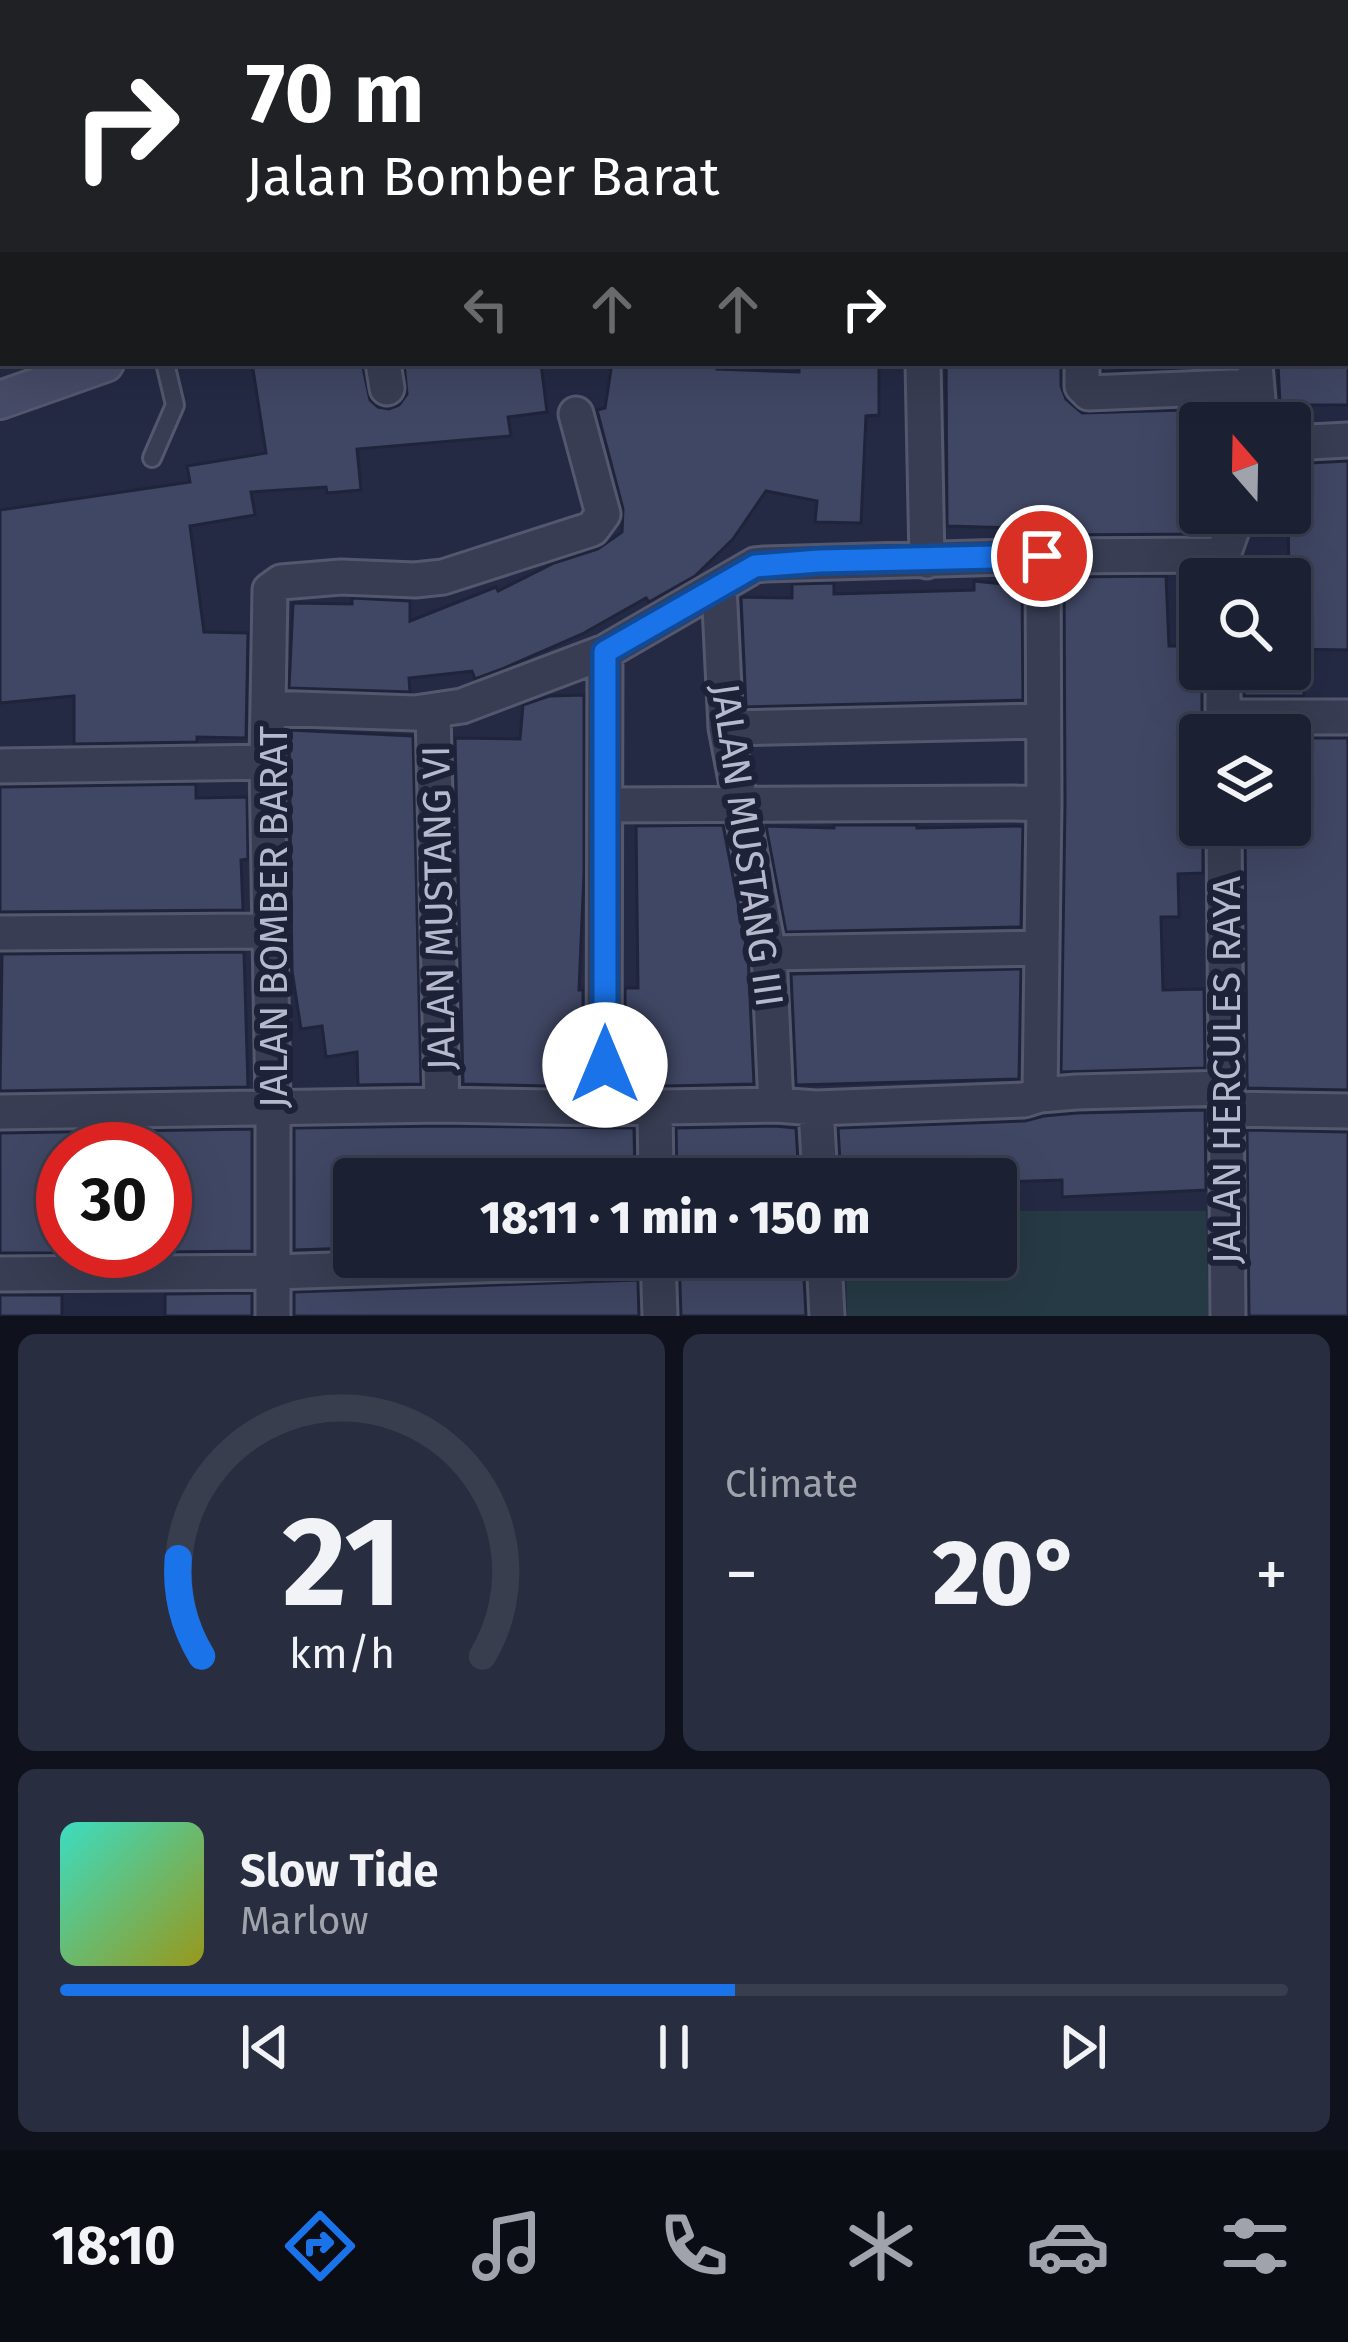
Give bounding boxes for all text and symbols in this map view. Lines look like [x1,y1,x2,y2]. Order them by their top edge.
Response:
text: 70 m [246,43,424,144]
icon: right [48,48,204,204]
text: Jalan Bomber Barat [246,145,720,209]
icon: left [453,276,519,342]
icon: ahead [579,276,645,342]
icon: ahead [705,276,771,342]
icon: right [831,276,897,342]
north arrow [1179,402,1311,534]
map controls [1179,402,1311,846]
pin [991,505,1093,607]
icon: arrive [1009,523,1075,589]
button: search [1179,558,1311,690]
street label: JALAN MUSTANG III [702,681,792,1010]
button: layers [1179,714,1311,846]
street label: JALAN BOMBER BARAT [251,726,297,1108]
street label: JALAN MUSTANG VI [413,745,465,1071]
street label: JALAN HERCULES RAYA [1204,875,1250,1264]
position arrow [542,1002,668,1128]
speed limit sign: 30 [36,1122,192,1278]
text: 18:11 · 1 min · 150 m [480,1191,870,1245]
text: Climate [725,1461,858,1507]
text: 21 [282,1488,401,1638]
text: 20° [933,1520,1080,1628]
text: − [725,1535,758,1614]
text: + [1255,1535,1288,1614]
text: km/h [288,1627,395,1678]
text: Slow Tide [240,1844,438,1898]
text: Marlow [240,1898,369,1944]
icon: previous [232,2014,298,2080]
icon: pause [641,2014,707,2080]
icon: next [1050,2014,1116,2080]
icon: directions [278,2204,362,2288]
icon: music [465,2204,549,2288]
icon: phone [652,2204,736,2288]
icon: climate [839,2204,923,2288]
icon: car [1026,2204,1110,2288]
icon: filters [1213,2204,1297,2288]
text: 18:10 [51,2214,176,2278]

